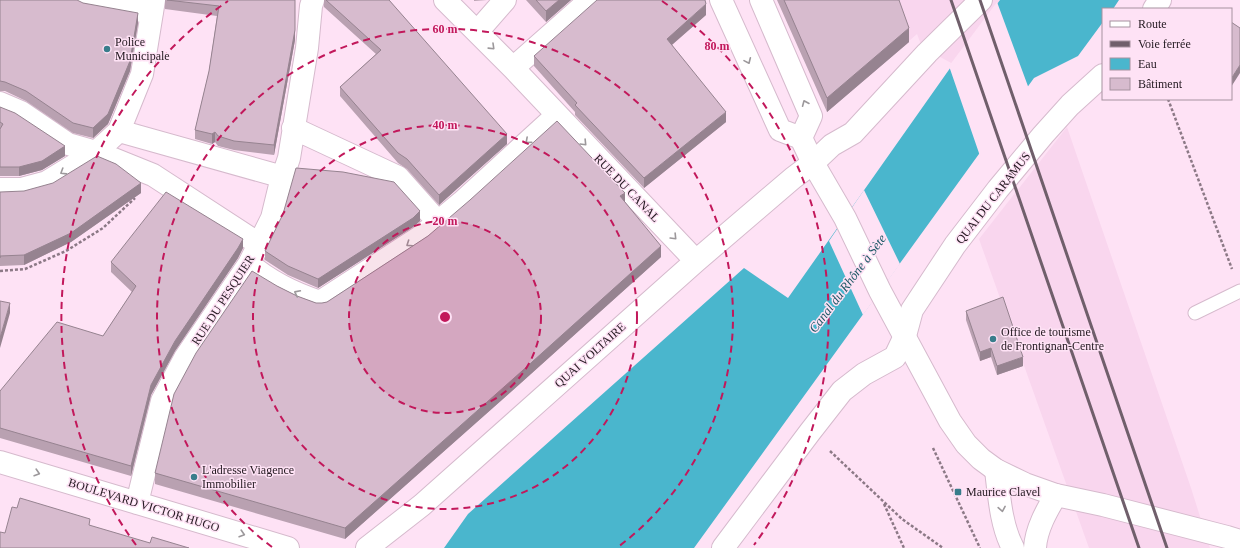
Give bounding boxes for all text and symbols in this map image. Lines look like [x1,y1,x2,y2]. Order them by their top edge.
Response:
legend [1102,8,1232,100]
text: Route [1138,17,1167,31]
text: 60 m [433,22,458,36]
place label: Police Municipale [115,35,170,63]
text: Voie ferrée [1138,37,1191,51]
text: 80 m [705,39,730,53]
one-way arrow [487,42,495,50]
marker: Police Municipale [102,44,112,54]
one-way arrow [743,57,751,64]
text: Eau [1138,57,1157,71]
text: Bâtiment [1138,77,1183,91]
one-way arrow [802,99,810,107]
text: 40 m [433,118,458,132]
one-way arrow [525,136,533,144]
one-way arrow [579,138,587,146]
street label: QUAI DU CARAMUS [953,149,1033,247]
street label: RUE DU CANAL [591,151,663,225]
one-way arrow [60,168,67,175]
text: 20 m [433,214,458,228]
water label: Canal du Rhône à Sète [806,231,889,335]
one-way arrow [669,232,676,240]
one-way arrow [406,239,413,247]
street label: RUE DU PESQUIER [189,252,257,348]
one-way arrow [294,290,301,298]
centre of rings [438,310,452,324]
street label: QUAI VOLTAIRE [552,319,628,391]
place label: Office de tourisme de Frontignan-Centre [1001,325,1104,353]
marker: Office de tourisme de Frontignan-Centre [988,334,998,344]
place label: L'adresse Viagence Immobilier [202,463,294,491]
one-way arrow [34,468,41,477]
marker: L'adresse Viagence Immobilier [189,472,199,482]
street label: BOULEVARD VICTOR HUGO [67,475,222,535]
place label: Maurice Clavel [966,485,1041,499]
marker: Maurice Clavel [953,487,963,497]
one-way arrow [997,506,1005,512]
one-way arrow [239,529,246,538]

